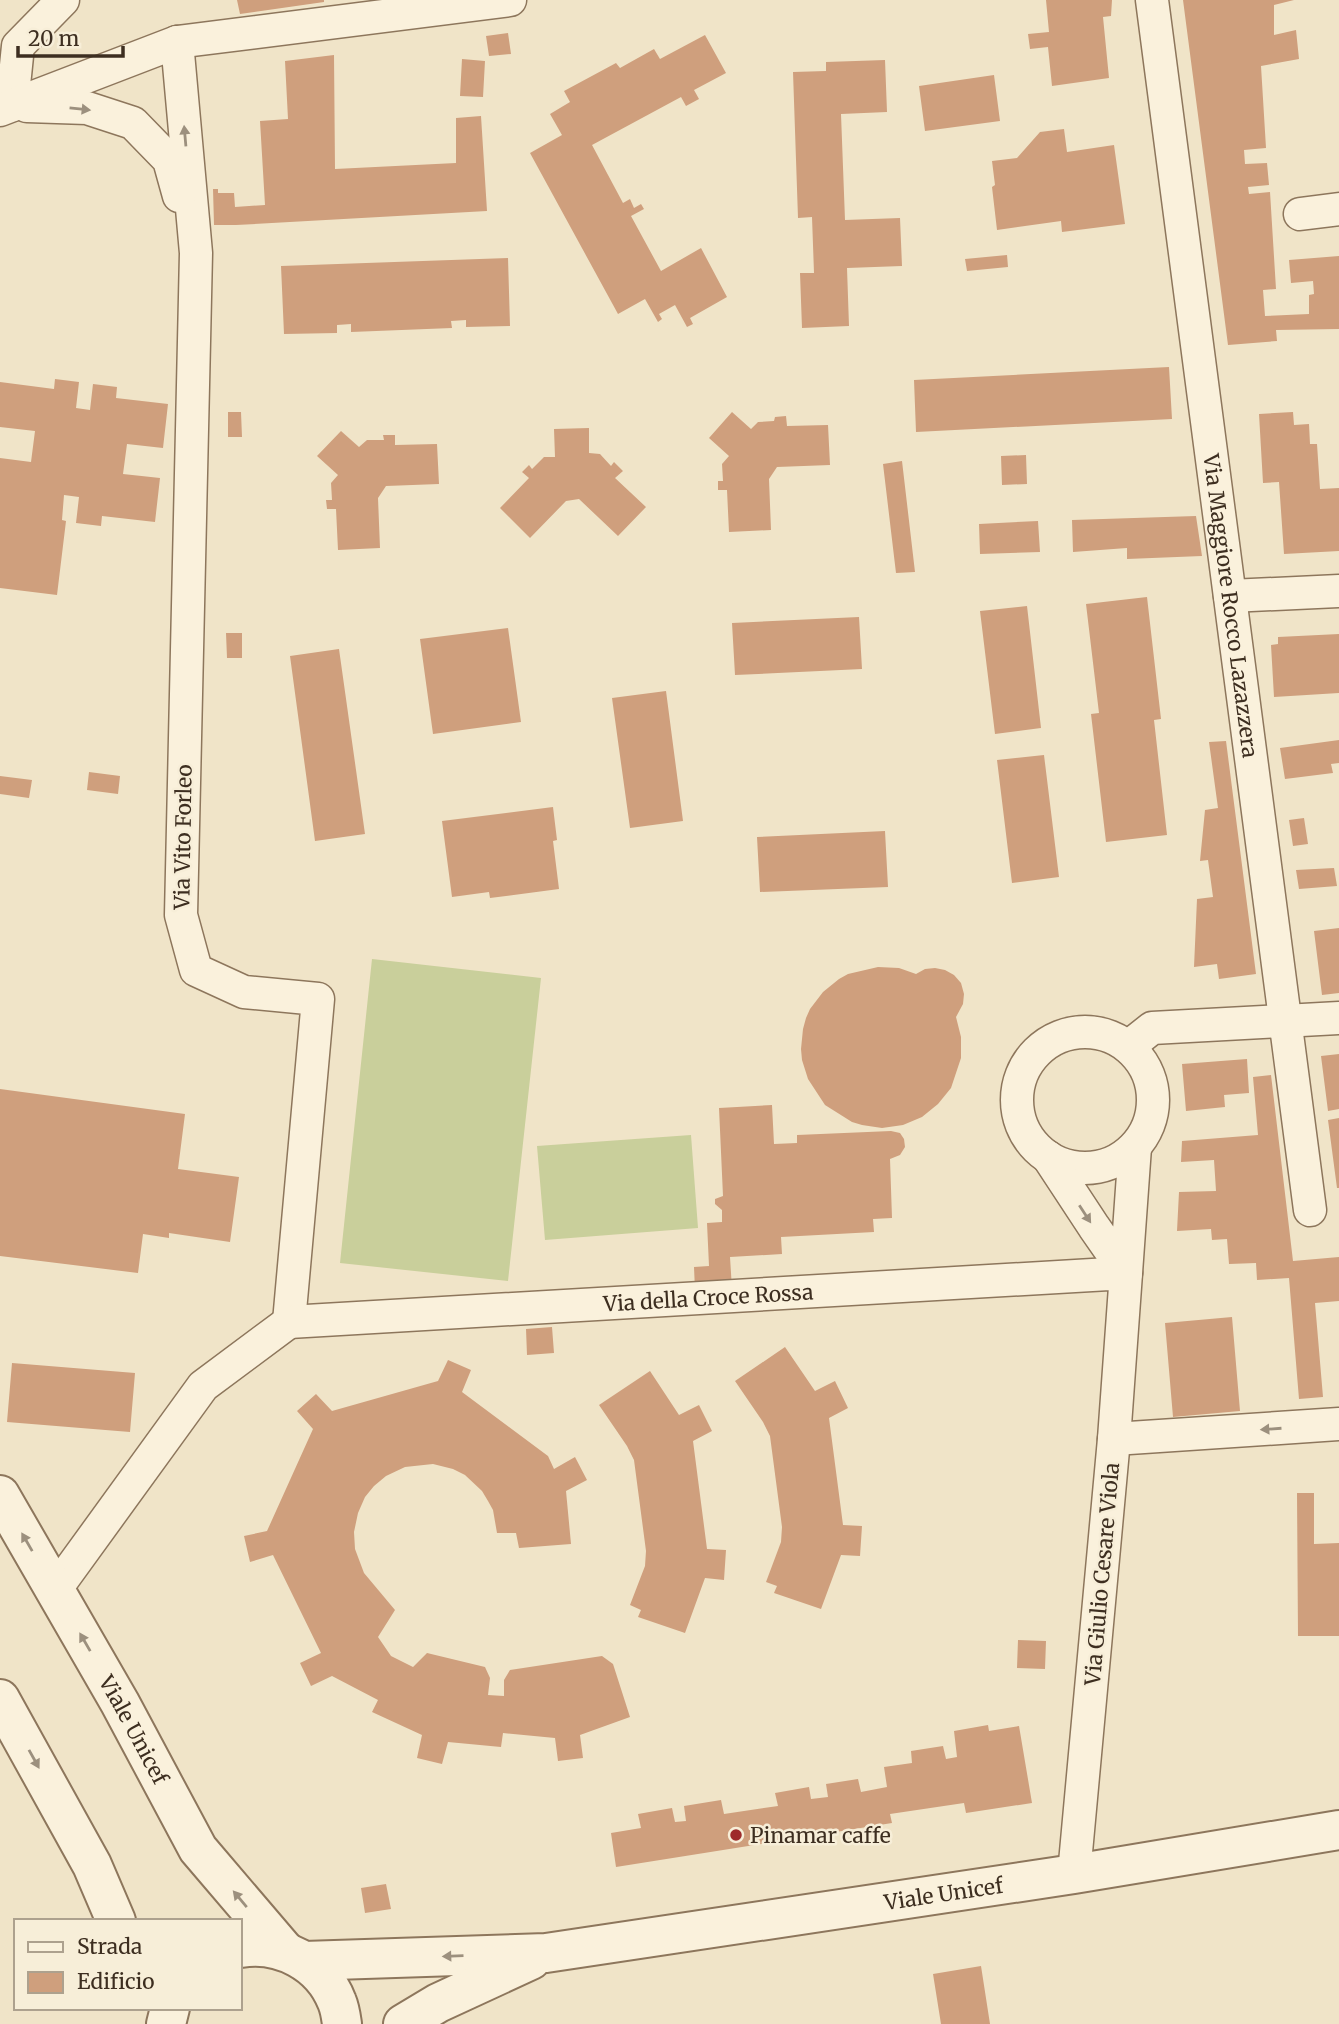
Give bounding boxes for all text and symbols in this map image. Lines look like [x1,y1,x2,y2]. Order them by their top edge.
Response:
scale bar [18,14,122,58]
text: 20 m [28,25,80,52]
one-way arrow [69,103,91,114]
one-way arrow [179,125,190,147]
street label: Via Maggiore Rocco Lazazzera [1198,451,1264,759]
street label: Via Vito Forleo [168,764,198,911]
one-way arrow [1079,1205,1092,1224]
street label: Via della Croce Rossa [601,1278,814,1317]
one-way arrow [1260,1424,1282,1435]
street label: Via Giulio Cesare Viola [1079,1461,1125,1688]
one-way arrow [21,1533,33,1552]
one-way arrow [79,1633,91,1652]
street label: Viale Unicef [93,1669,175,1789]
one-way arrow [28,1749,40,1768]
place label: Pinamar caffe [750,1822,891,1849]
marker: Pinamar caffe [728,1827,744,1843]
street label: Viale Unicef [881,1871,1006,1916]
one-way arrow [233,1890,248,1908]
legend [14,1919,242,2010]
text: Strada [77,1933,142,1960]
one-way arrow [442,1951,464,1962]
text: Edificio [77,1968,154,1995]

